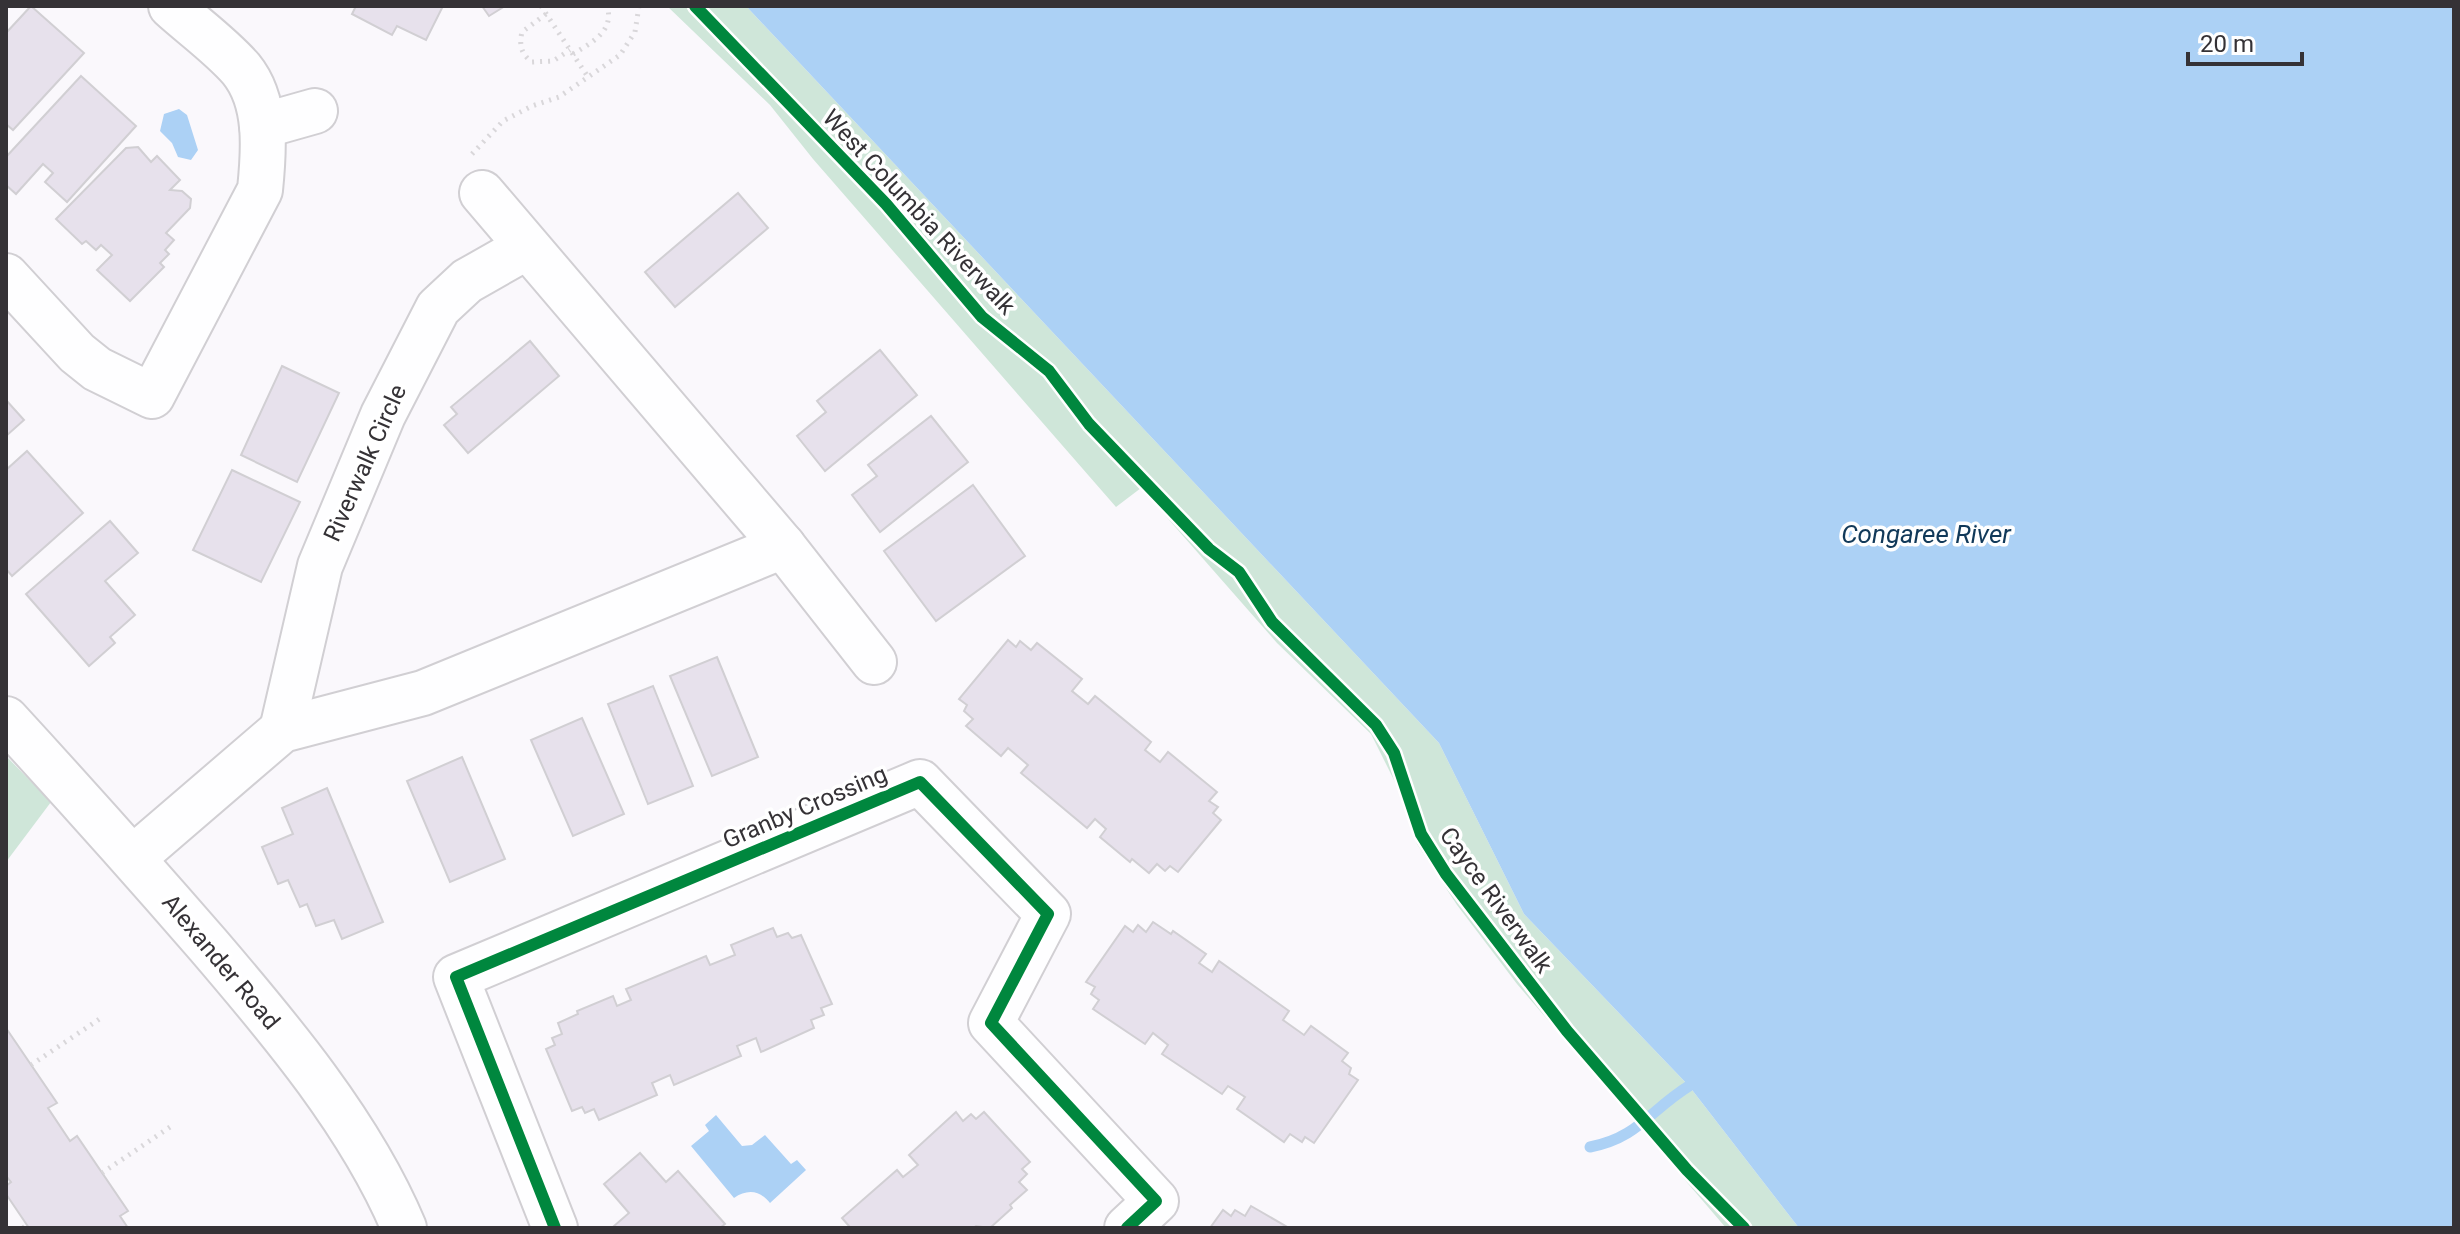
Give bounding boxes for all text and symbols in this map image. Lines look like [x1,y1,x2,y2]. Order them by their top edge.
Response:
scale bar [2188,16,2302,66]
text: 20 m [2200,30,2254,58]
street label: West Columbia Riverwalk [817,104,1022,321]
street label: Riverwalk Circle [318,380,412,546]
water label: Congaree River [1841,519,2012,549]
street label: Granby Crossing [719,760,891,854]
street label: Cayce Riverwalk [1434,822,1559,979]
street label: Alexander Road [156,889,286,1035]

